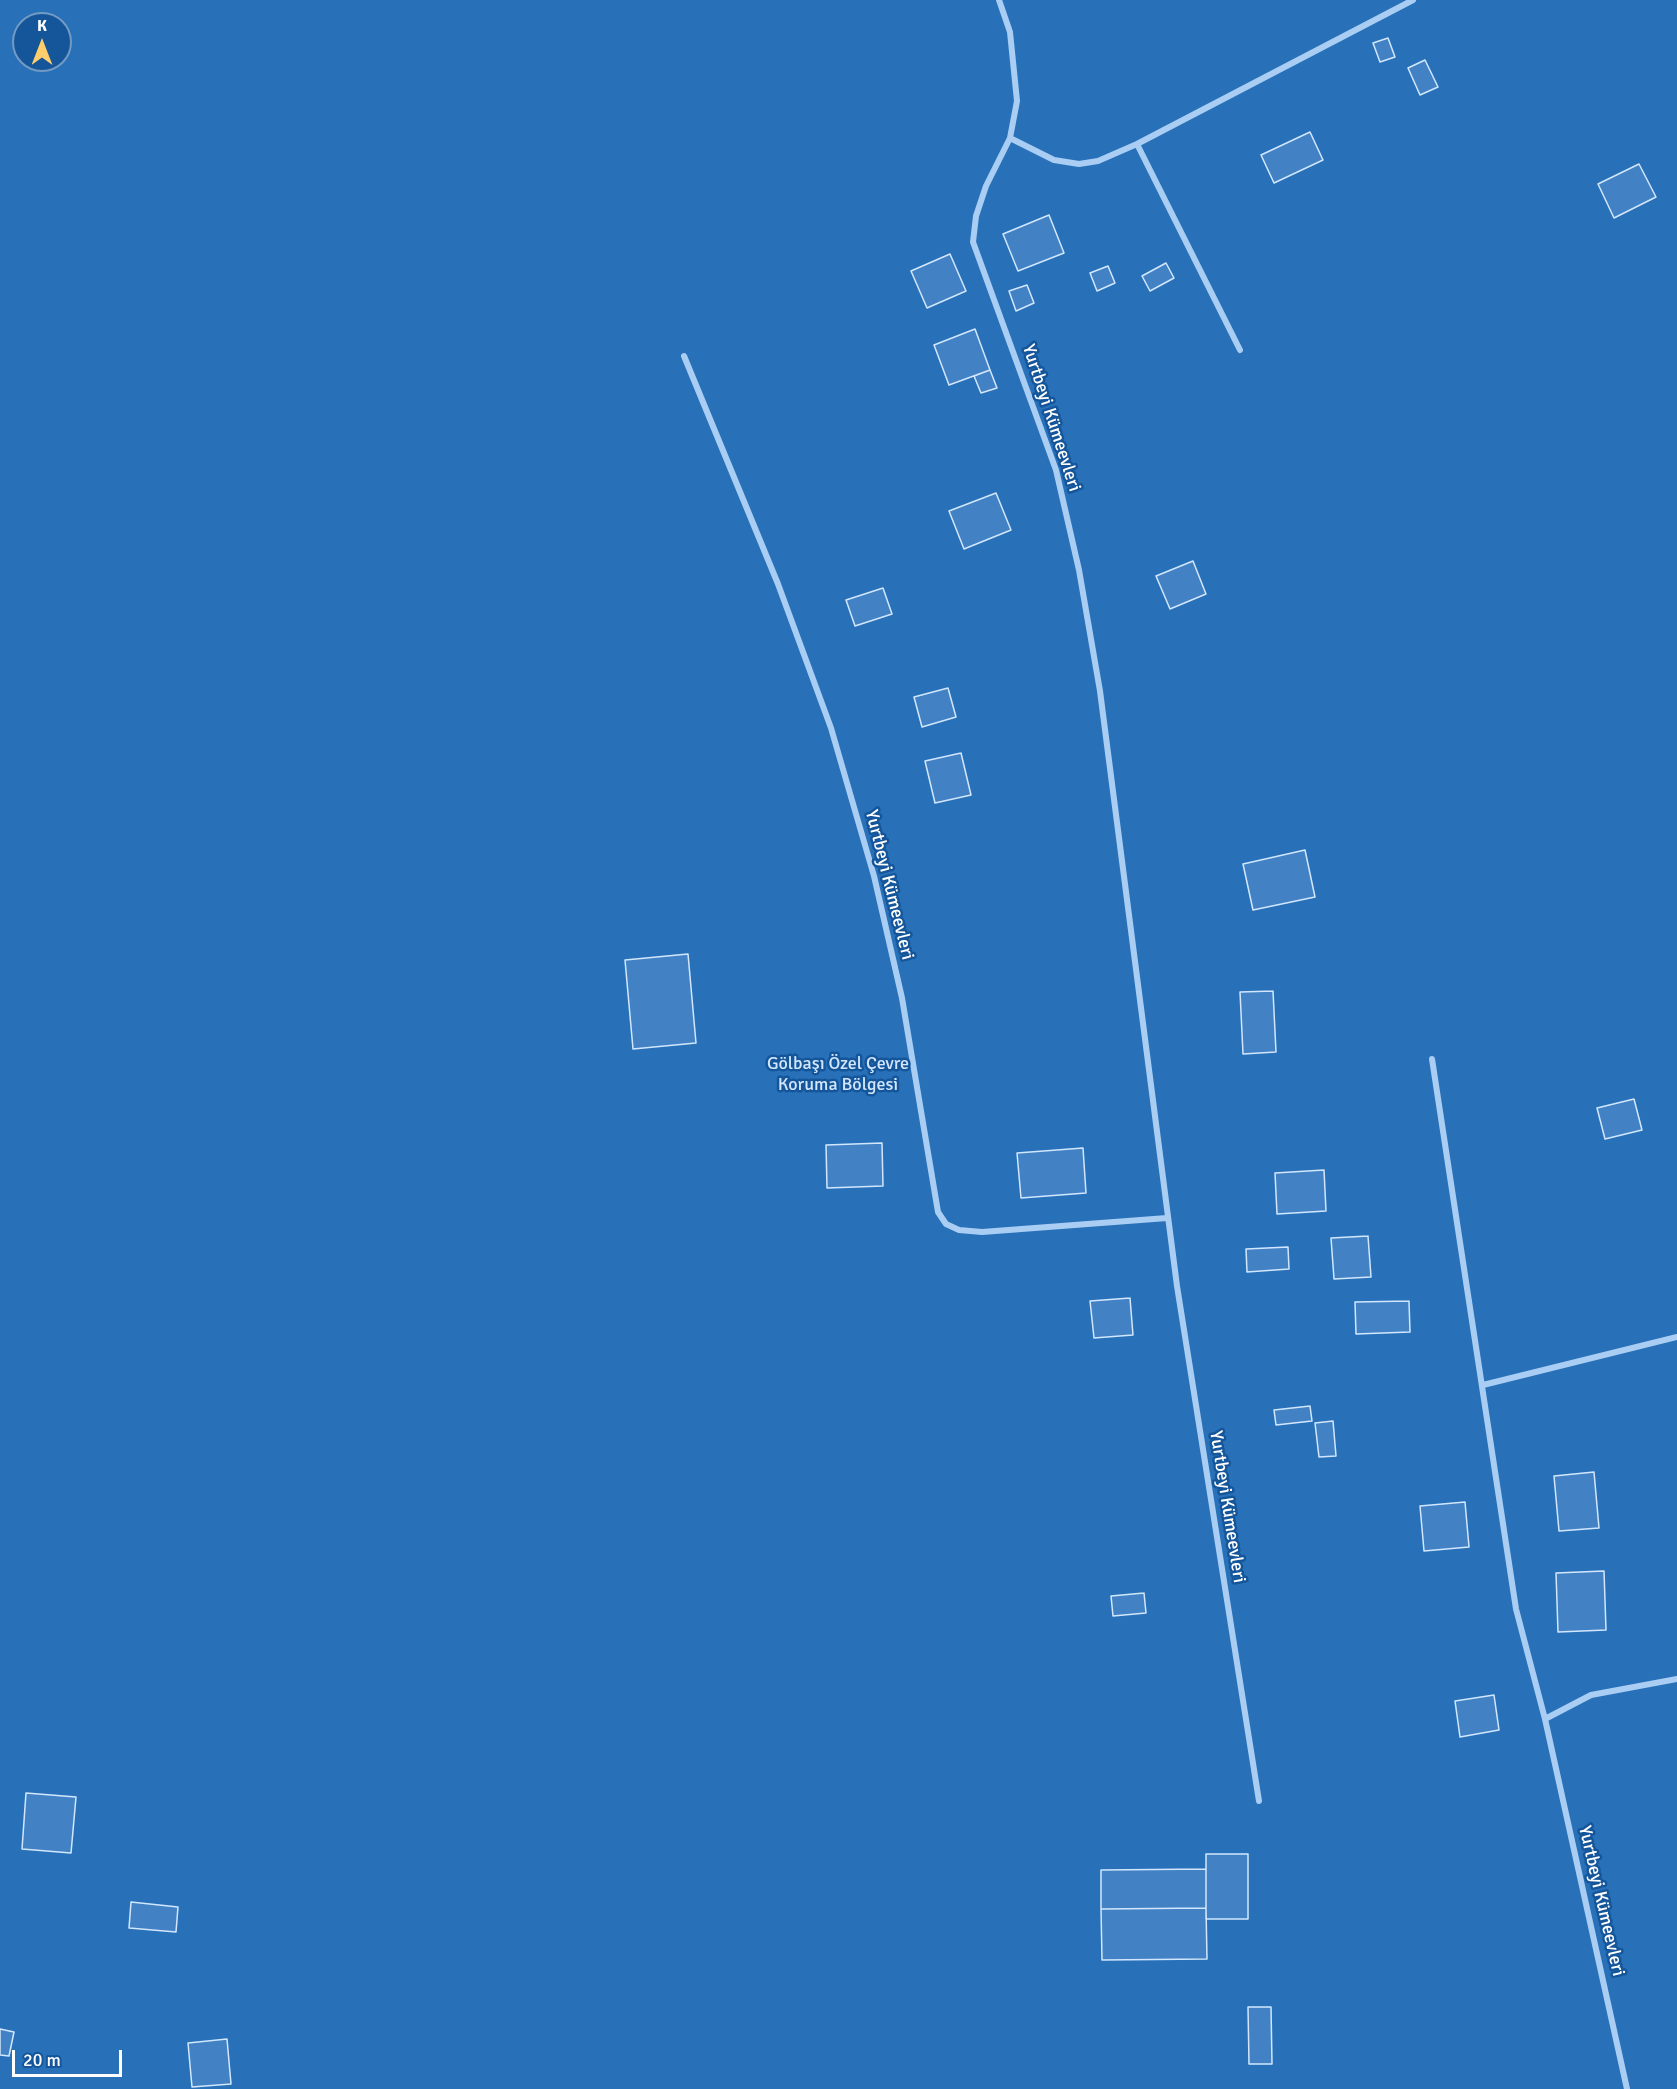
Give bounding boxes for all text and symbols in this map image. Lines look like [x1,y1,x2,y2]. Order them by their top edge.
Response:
north arrow [12,12,72,72]
text: K [37,16,47,36]
street label: Yurtbeyi Kümeevleri [1017,342,1085,494]
street label: Yurtbeyi Kümeevleri [860,808,918,962]
park label: Gölbaşı Özel Çevre Koruma Bölgesi [767,1053,909,1096]
street label: Yurtbeyi Kümeevleri [1204,1429,1250,1585]
street label: Yurtbeyi Kümeevleri [1573,1824,1629,1978]
scale bar [15,2038,124,2076]
text: 20 m [23,2049,61,2071]

